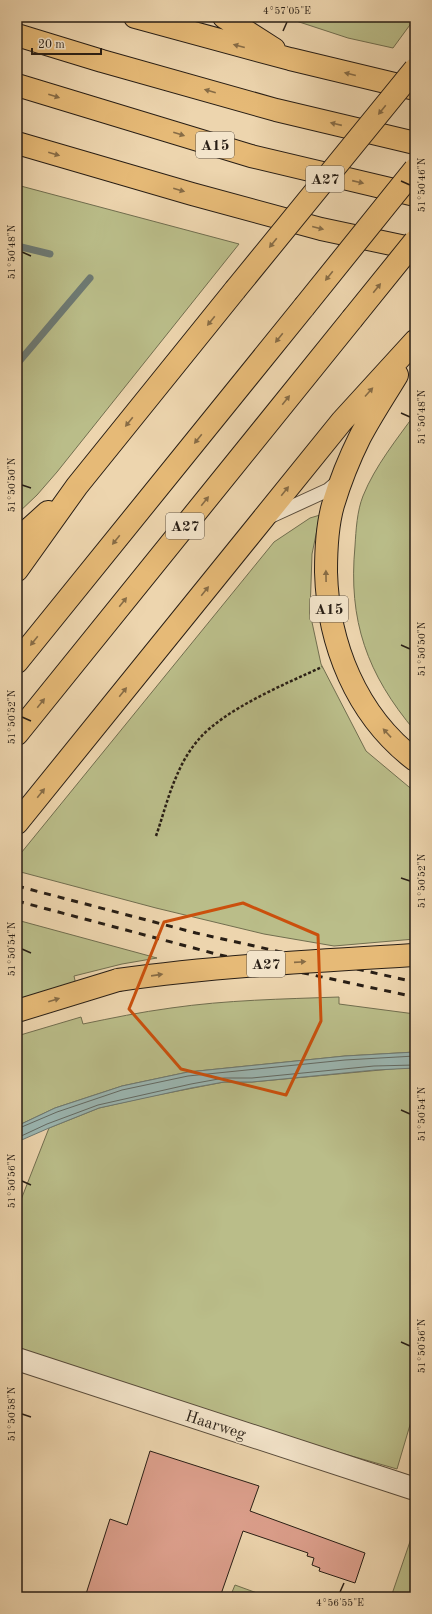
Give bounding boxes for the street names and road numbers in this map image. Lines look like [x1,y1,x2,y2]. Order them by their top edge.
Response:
road number: A15 [196,132,234,158]
road number: A27 [306,166,344,192]
road number: A27 [166,513,204,539]
road number: A15 [310,596,348,622]
road number: A27 [247,951,285,977]
street label: Haarweg [183,1409,248,1443]

